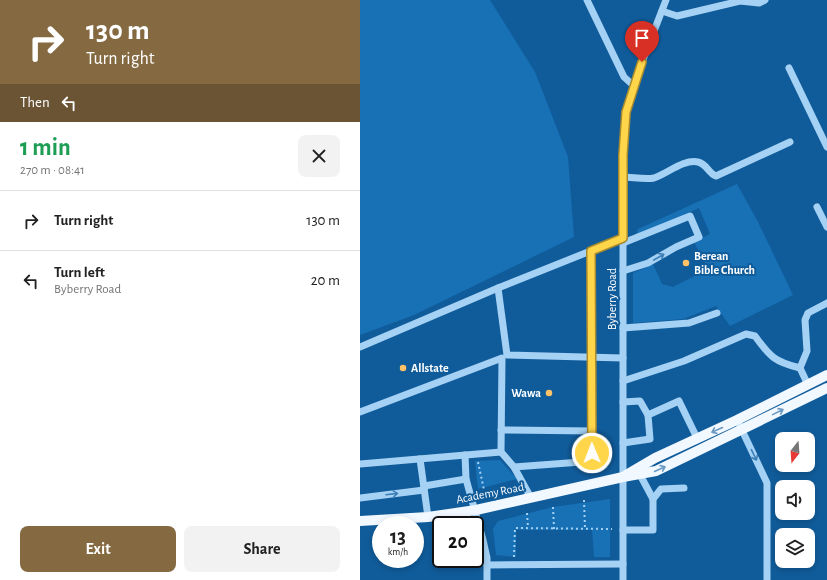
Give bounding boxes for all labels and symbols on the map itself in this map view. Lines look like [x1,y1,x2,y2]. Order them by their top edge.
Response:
pin [625,21,659,62]
place label: Berean Bible Church [694,250,755,276]
one-way arrow [653,252,665,260]
marker: Berean Bible Church [681,258,691,268]
street label: Byberry Road [606,268,619,330]
place label: Allstate [411,362,449,374]
marker: Allstate [398,363,408,373]
place label: Wawa [511,387,541,399]
marker: Wawa [544,388,554,398]
one-way arrow [771,408,783,415]
one-way arrow [711,427,723,434]
position arrow [571,432,613,474]
north arrow [775,432,815,472]
one-way arrow [751,449,758,461]
one-way arrow [654,465,666,472]
street label: Academy Road [455,481,525,506]
one-way arrow [385,490,398,498]
speed limit sign: 20 [432,516,484,568]

